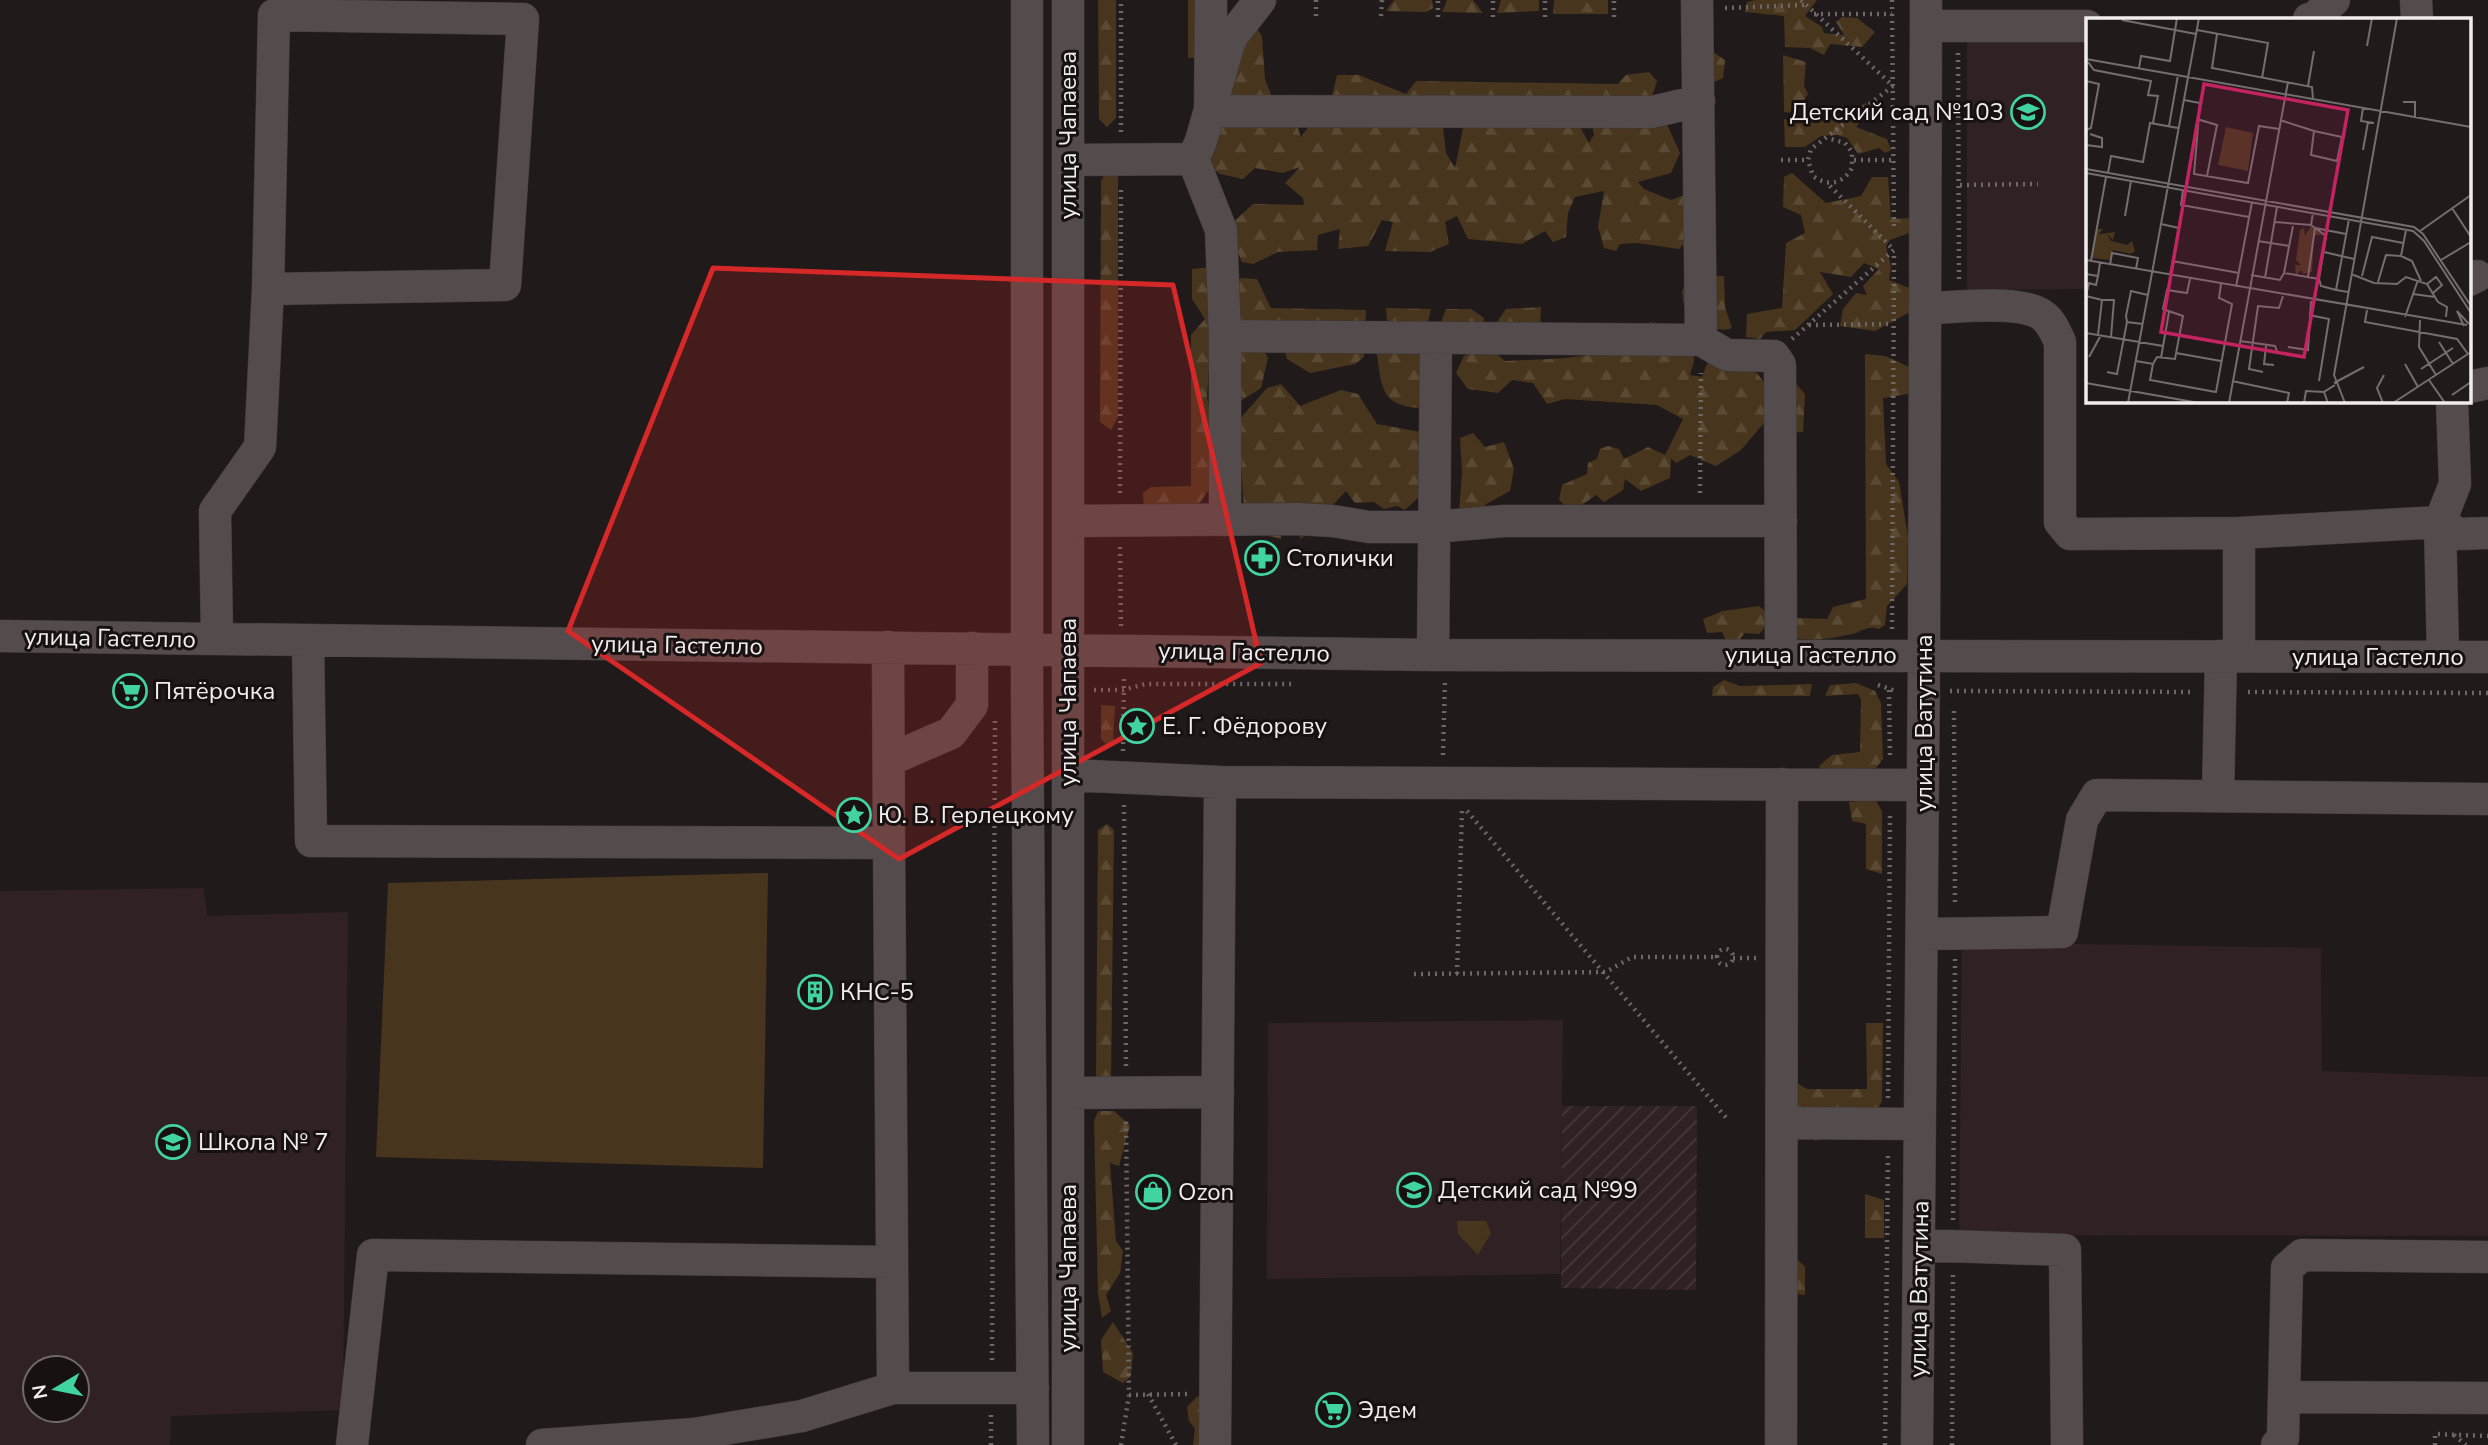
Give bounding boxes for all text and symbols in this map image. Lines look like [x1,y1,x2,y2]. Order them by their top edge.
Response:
inset map [2086,18,2470,402]
street label: улица Чапаева [1052,51,1084,219]
school or university icon: Детский сад №103 [2009,93,2047,131]
place label: Детский сад №103 [1790,96,2004,128]
pharmacy icon: Столички [1243,539,1281,577]
place label: Столички [1286,542,1394,574]
street label: улица Чапаева [1052,618,1084,786]
street label: улица Гастелло [24,621,196,655]
street label: улица Гастелло [591,628,763,662]
street label: улица Ватутина [1908,634,1940,812]
street label: улица Гастелло [1158,635,1330,669]
street label: улица Гастелло [1725,639,1897,671]
street label: улица Гастелло [2292,641,2464,673]
supermarket icon: Пятёрочка [111,672,149,710]
place label: Пятёрочка [154,675,275,707]
place icon: Е. Г. Фёдорову [1118,707,1156,745]
place label: Е. Г. Фёдорову [1162,710,1328,742]
place icon: Ю. В. Герлецкому [835,796,873,834]
place label: Ю. В. Герлецкому [878,799,1074,831]
building icon: КНС-5 [796,973,834,1011]
place label: КНС-5 [840,976,914,1008]
school or university icon: Школа № 7 [154,1123,192,1161]
place label: Школа № 7 [198,1126,329,1158]
school or university icon: Детский сад №99 [1395,1171,1433,1209]
shop icon: Ozon [1134,1173,1172,1211]
place label: Детский сад №99 [1438,1174,1638,1206]
place label: Ozon [1178,1176,1234,1208]
street label: улица Чапаева [1052,1184,1084,1352]
street label: улица Ватутина [1901,1200,1937,1378]
north arrow [21,1354,91,1424]
text: N [26,1383,54,1401]
supermarket icon: Эдем [1314,1391,1352,1429]
place label: Эдем [1358,1394,1417,1426]

